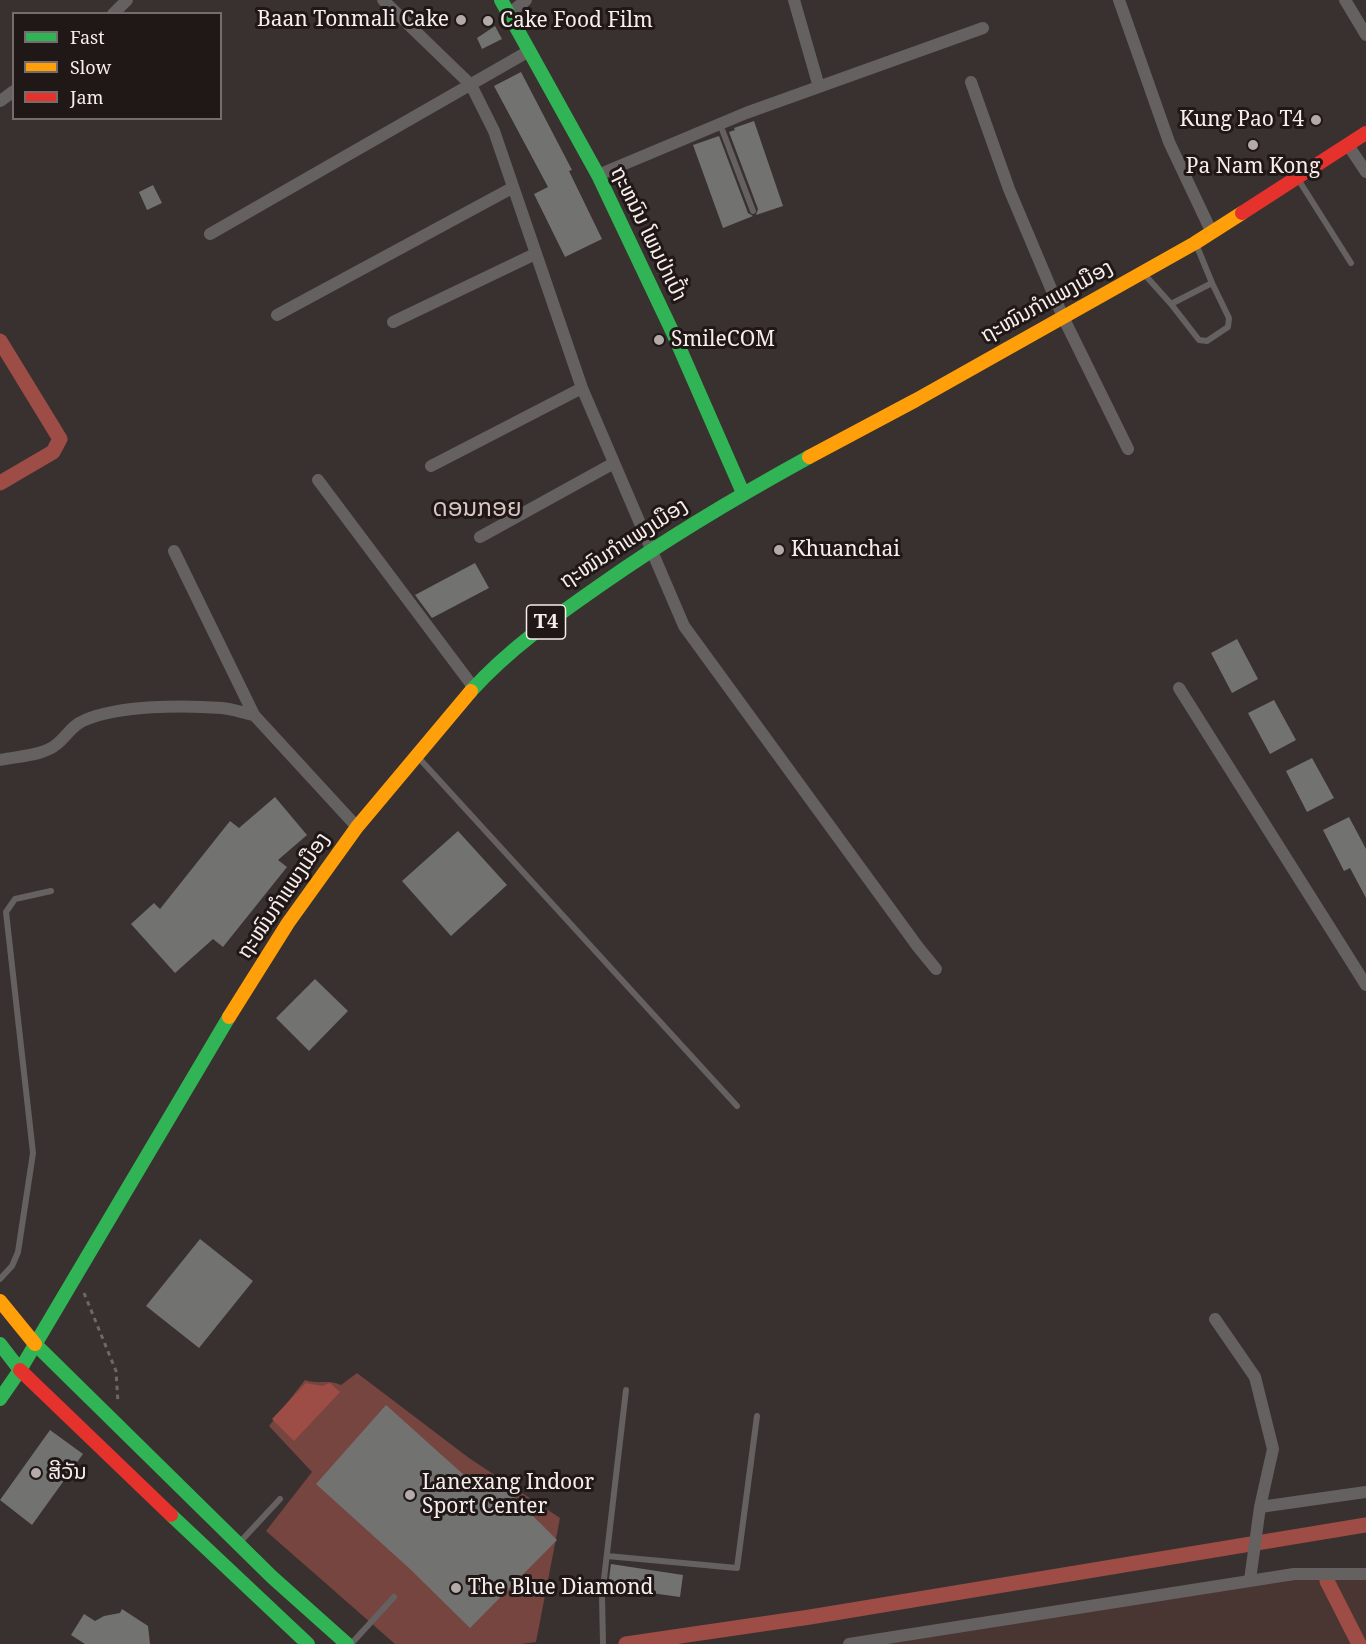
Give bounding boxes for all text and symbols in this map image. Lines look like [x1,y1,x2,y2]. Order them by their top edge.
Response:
place label: Baan Tonmali Cake [257,7,449,33]
place label: Cake Food Film [500,8,653,34]
legend [12,12,222,120]
marker: Baan Tonmali Cake [454,13,468,27]
marker: Cake Food Film [481,14,495,28]
text: Fast [70,25,105,49]
text: Slow [70,55,111,79]
text: Jam [70,85,104,109]
place label: Kung Pao T4 [1179,107,1304,133]
marker: Kung Pao T4 [1309,113,1323,127]
marker: Pa Nam Kong [1246,138,1260,152]
place label: Pa Nam Kong [1186,154,1320,180]
street label: ຖະຫນົນ ໂພນປ່າເປົ້າ [604,162,692,306]
street label: ຖະໜົນກຳແພງເມືອງ [977,255,1117,349]
place label: SmileCOM [671,327,775,353]
marker: SmileCOM [652,333,666,347]
street label: ຖະໜົນກຳແພງເມືອງ [555,493,693,595]
district label: ດອນກອຍ [432,495,522,523]
place label: Khuanchai [791,537,900,563]
marker: Khuanchai [772,543,786,557]
road number: T4 [526,605,566,639]
street label: ຖະໜົນກຳແພງເມືອງ [232,828,336,964]
place label: ສີວັນ [48,1460,87,1486]
marker: ສີວັນ [29,1466,43,1480]
place label: Lanexang Indoor Sport Center [422,1470,594,1520]
marker: Lanexang Indoor Sport Center [403,1488,417,1502]
place label: The Blue Diamond [468,1575,653,1601]
marker: The Blue Diamond [449,1581,463,1595]

